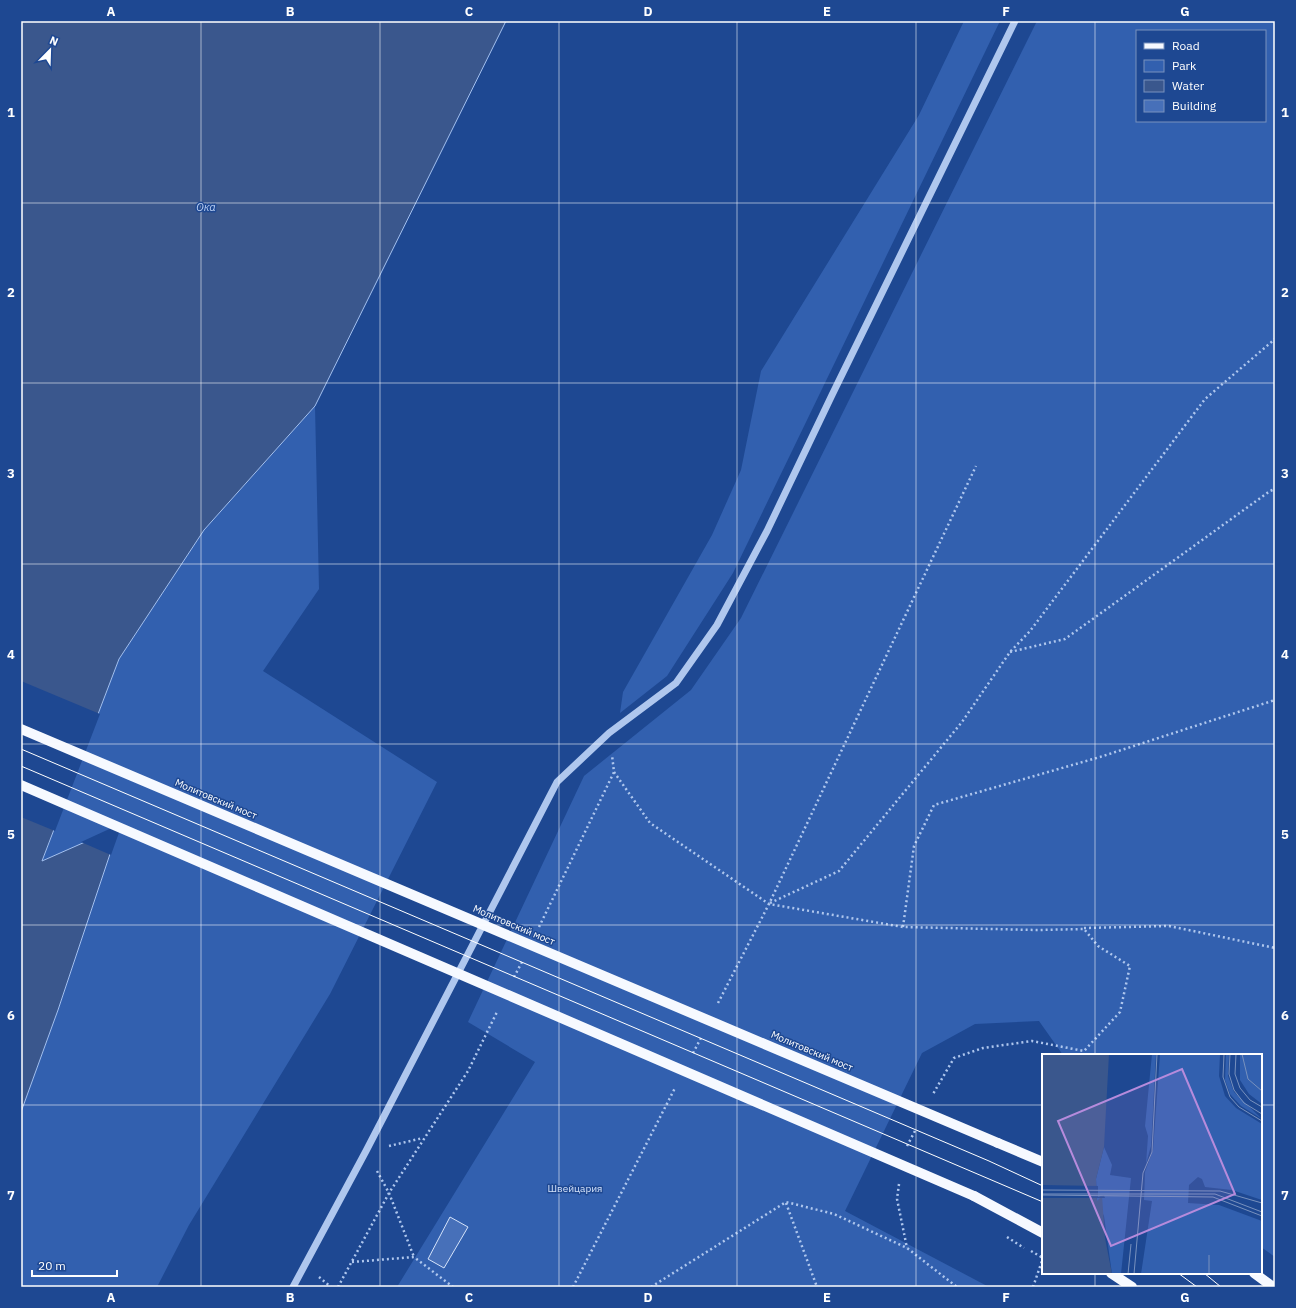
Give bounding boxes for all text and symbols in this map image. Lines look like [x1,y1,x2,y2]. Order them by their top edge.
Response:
text: A [107,3,116,20]
text: B [286,3,295,20]
text: C [465,3,474,20]
text: D [643,3,653,20]
text: E [823,3,831,20]
text: F [1002,3,1010,20]
text: G [1180,3,1190,20]
north arrow [30,30,70,70]
legend [1136,30,1266,122]
text: N [48,33,60,49]
text: Road [1172,38,1200,53]
text: Park [1172,58,1197,73]
text: Water [1172,78,1205,93]
text: Building [1172,98,1217,113]
text: 1 [7,104,15,121]
text: 1 [1281,104,1289,121]
water label: Ока [196,200,216,214]
text: 2 [7,284,15,301]
text: 2 [1281,284,1289,301]
text: 3 [7,465,15,482]
text: 3 [1281,465,1289,482]
text: 4 [7,646,15,663]
text: 4 [1281,646,1289,663]
street label: Молитовский мост [173,776,259,822]
text: 5 [7,826,15,843]
text: 5 [1281,826,1289,843]
street label: Молитовский мост [471,902,557,948]
text: 6 [7,1007,15,1024]
text: 6 [1281,1007,1289,1024]
street label: Молитовский мост [769,1028,855,1074]
inset map [1042,1054,1262,1274]
park label: Швейцария [548,1182,602,1195]
text: 7 [7,1187,15,1204]
text: 7 [1281,1187,1289,1204]
scale bar [32,1252,117,1278]
text: 20 m [38,1258,66,1273]
text: A [107,1289,116,1306]
text: B [286,1289,295,1306]
text: C [465,1289,474,1306]
text: D [643,1289,653,1306]
text: E [823,1289,831,1306]
text: F [1002,1289,1010,1306]
text: G [1180,1289,1190,1306]

